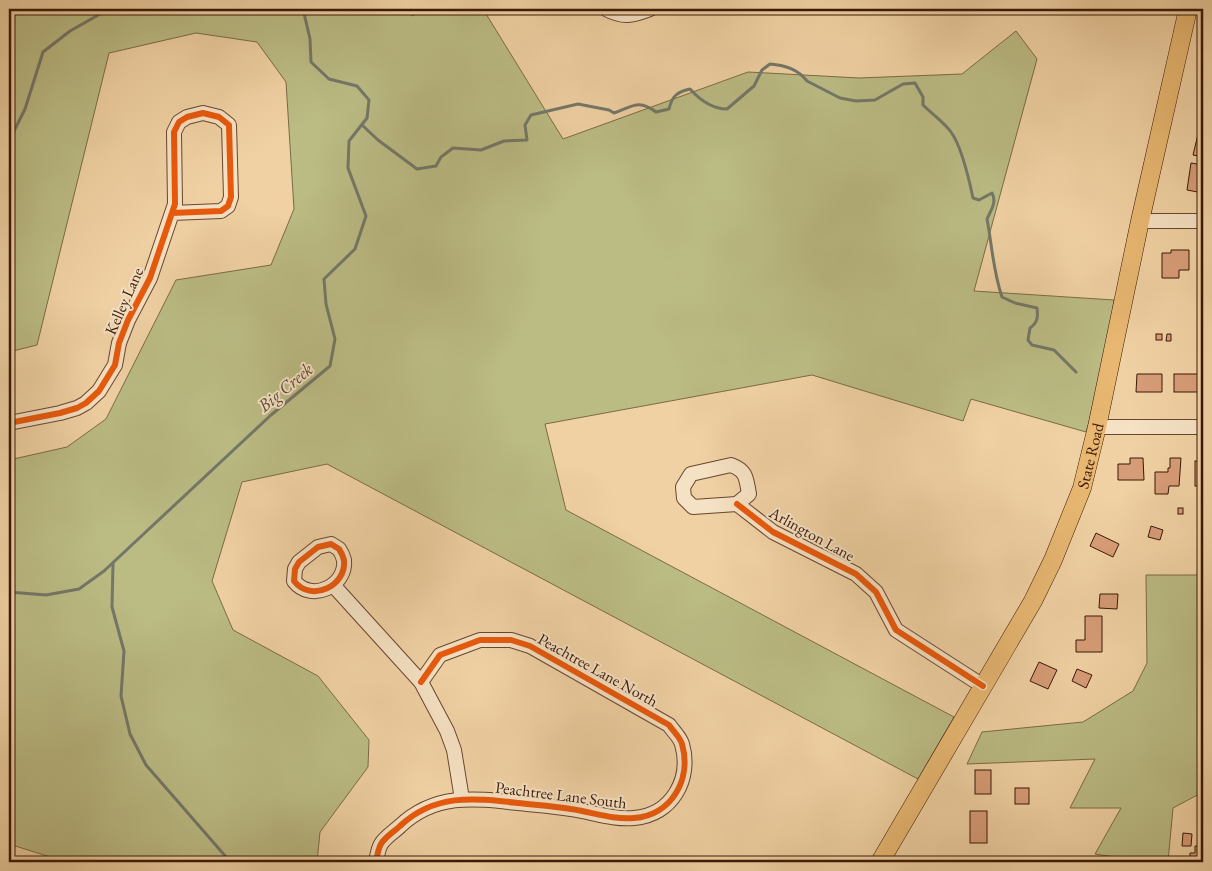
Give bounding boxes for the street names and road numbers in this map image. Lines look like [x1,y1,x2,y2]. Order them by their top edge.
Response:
street label: Kelley Lane [100,264,148,338]
street label: State Road [1072,420,1108,491]
street label: Arlington Lane [765,501,858,566]
street label: Peachtree Lane North [534,628,662,712]
street label: Peachtree Lane South [494,777,628,813]

